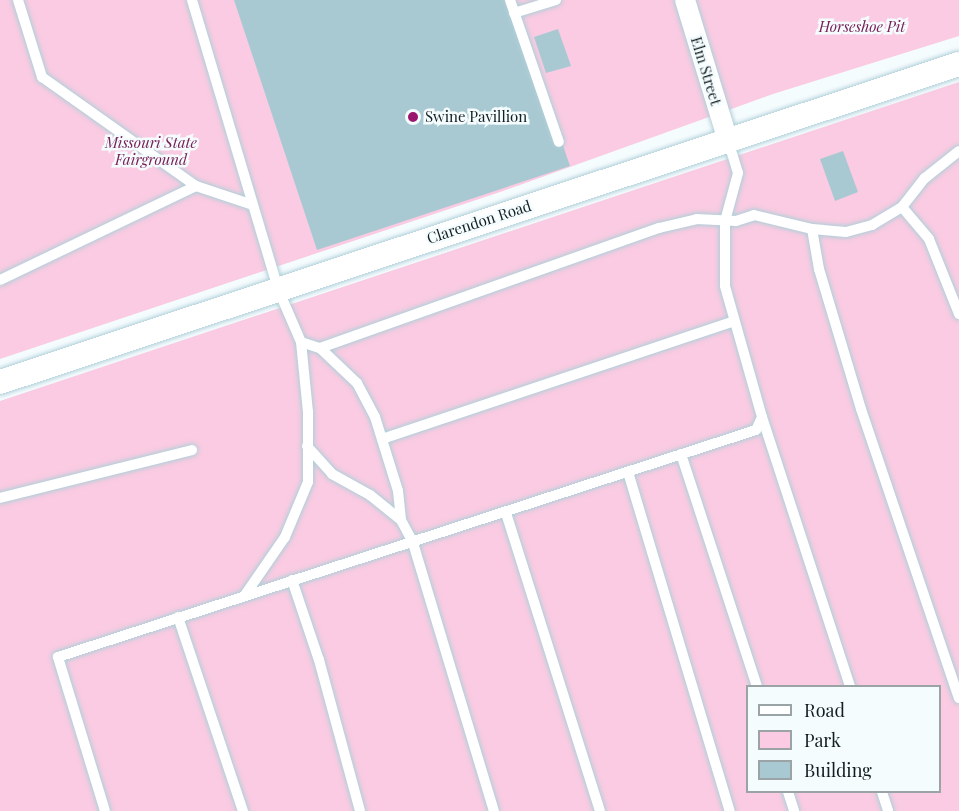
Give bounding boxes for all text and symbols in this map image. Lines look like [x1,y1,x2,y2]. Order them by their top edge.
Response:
park label: Horseshoe Pit [819,18,905,36]
street label: Elm Street [687,35,725,107]
place label: Swine Pavillion [425,108,527,126]
marker: Swine Pavillion [406,110,420,124]
park label: Missouri State Fairground [105,133,197,168]
street label: Clarendon Road [425,197,533,247]
legend [746,685,941,793]
text: Road [804,698,845,722]
text: Park [804,728,841,752]
text: Building [804,758,872,782]

